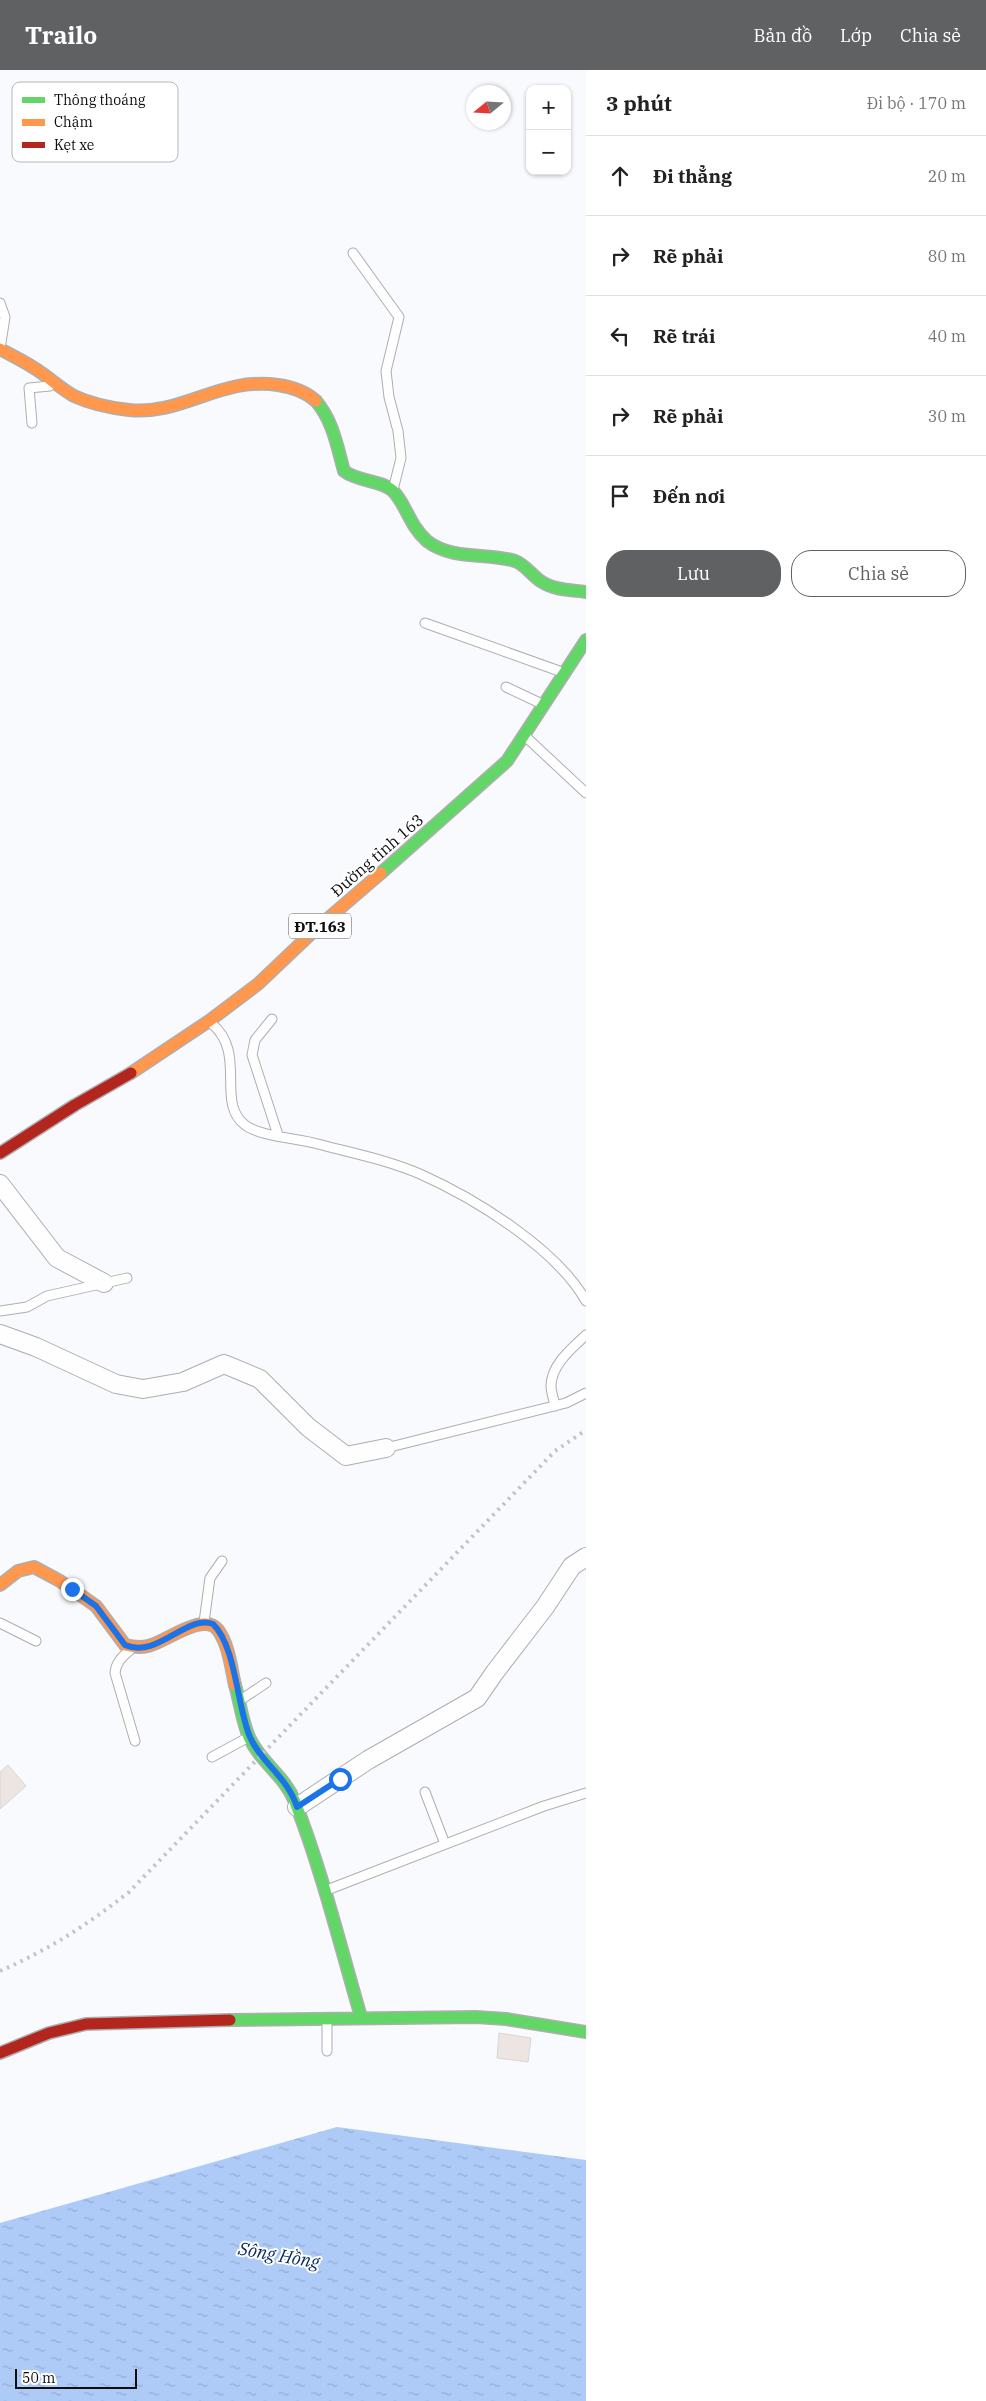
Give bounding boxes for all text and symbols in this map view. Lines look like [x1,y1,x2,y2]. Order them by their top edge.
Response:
text: Trailo [25,19,97,51]
text: Bản đồ [753,24,812,47]
text: Lớp [840,24,872,47]
text: Chia sẻ [900,24,961,47]
legend [12,82,178,162]
north arrow [466,85,511,130]
map controls [526,85,571,175]
button: + [526,85,571,130]
text: 3 phút [606,89,672,117]
text: Thông thoáng [54,91,146,109]
text: Đi bộ · 170 m [867,93,966,113]
text: Chậm [54,113,93,131]
button: − [526,130,571,175]
text: Kẹt xe [54,136,94,154]
icon: ahead [606,162,634,190]
text: Đi thẳng [653,164,732,188]
text: 20 m [928,166,966,186]
icon: right [606,242,634,270]
text: Rẽ phải [653,244,723,268]
text: 80 m [928,246,966,266]
icon: left [606,322,634,350]
text: Rẽ trái [653,324,715,348]
text: 40 m [928,326,966,346]
icon: right [606,402,634,430]
text: Rẽ phải [653,404,723,428]
text: 30 m [928,406,966,426]
icon: arrive [606,482,634,510]
text: Đến nơi [653,484,725,508]
button: Lưu [606,550,781,597]
button: Chia sẻ [791,550,966,597]
street label: Đường tỉnh 163 [327,809,427,901]
road number: ĐT.163 [289,914,351,938]
route end [61,1578,84,1601]
route start [329,1768,352,1791]
water label: Sông Hồng [236,2236,322,2274]
scale bar [15,2366,138,2389]
text: 50 m [22,2369,55,2387]

